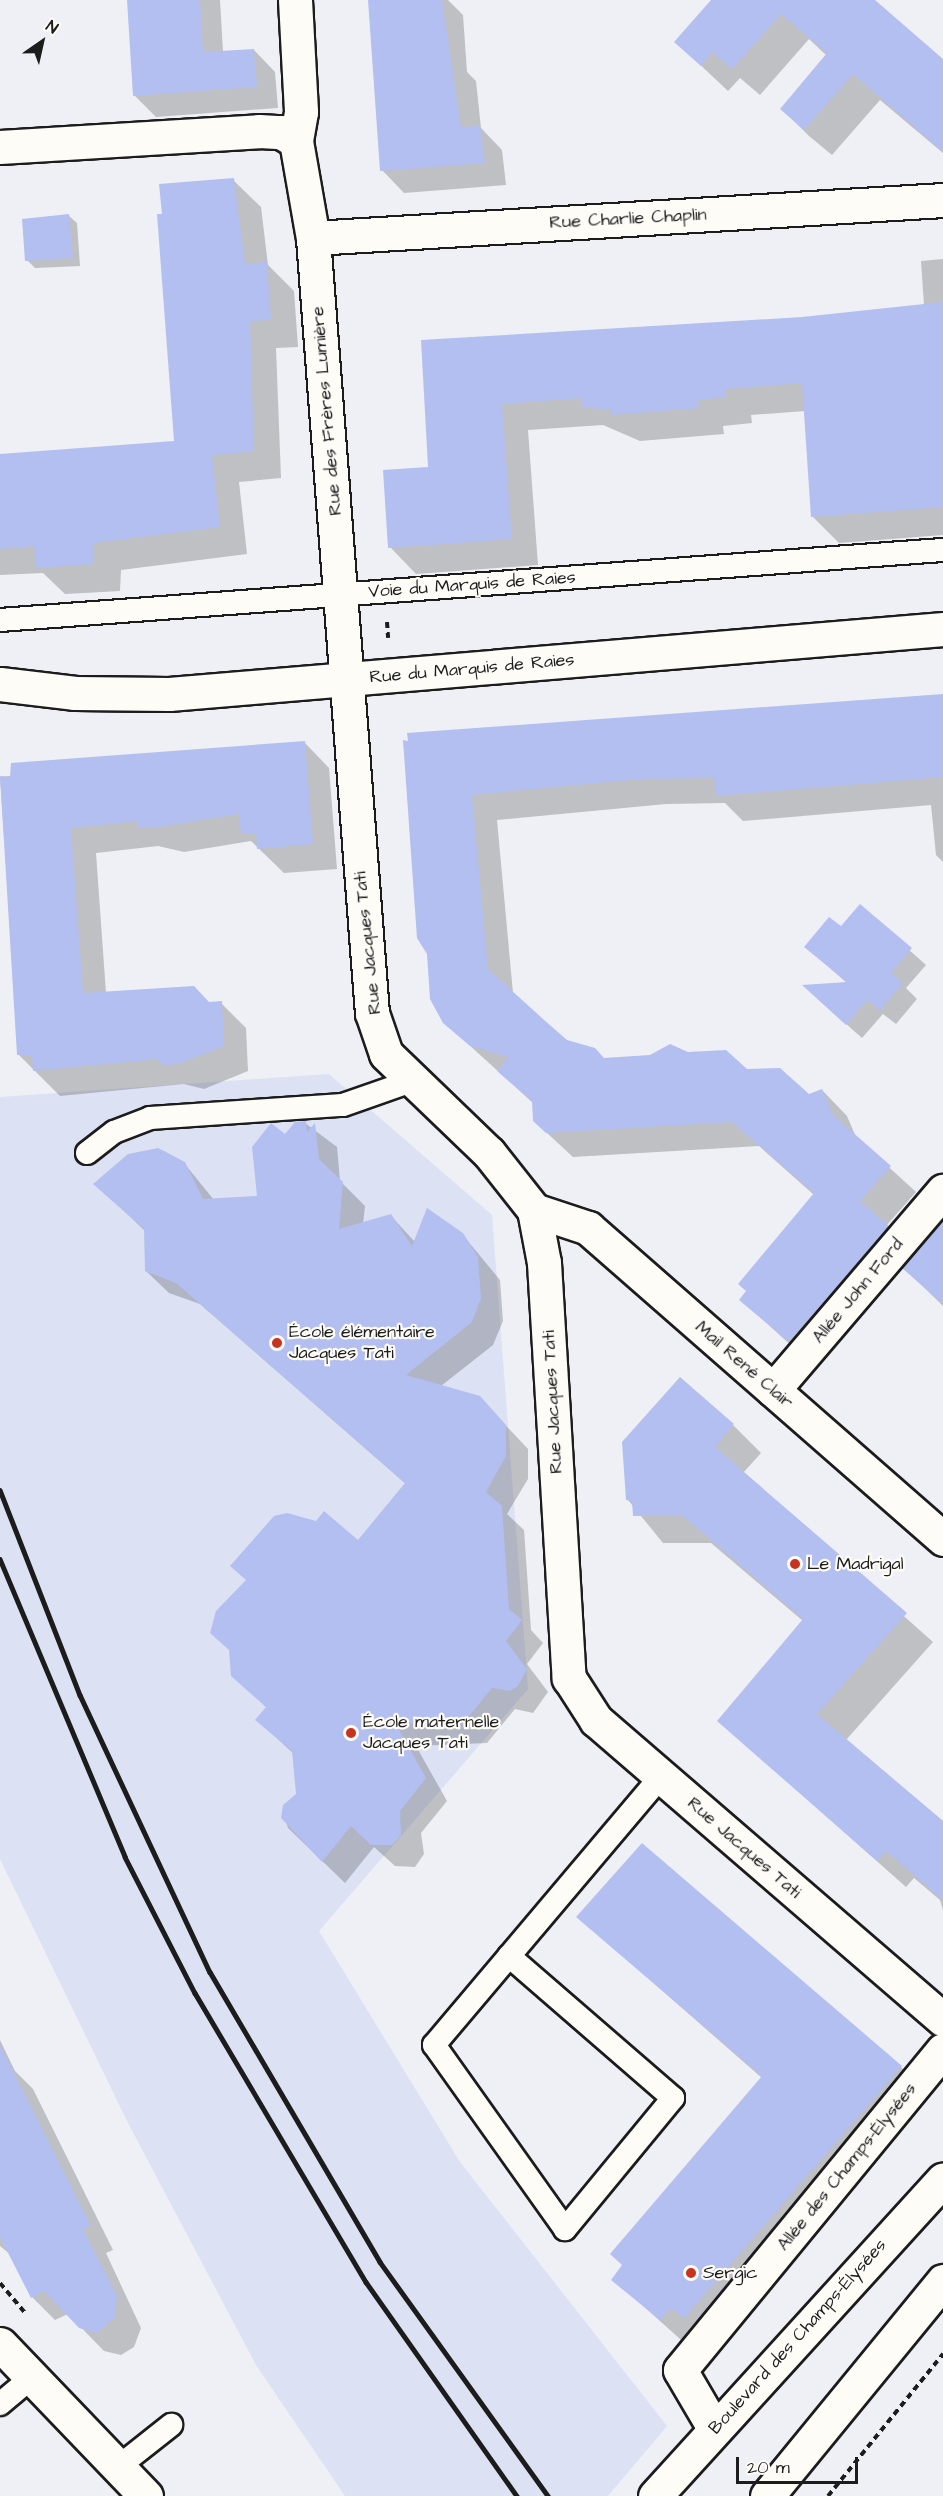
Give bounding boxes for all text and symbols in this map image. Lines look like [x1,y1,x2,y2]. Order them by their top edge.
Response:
north arrow [12,12,72,72]
text: N [42,15,62,39]
street label: Rue Charlie Chaplin [549,204,707,234]
street label: Rue des Frères Lumière [307,305,347,517]
street label: Voie du Marquis de Raies [368,567,576,603]
street label: Rue du Marquis de Raies [369,649,575,689]
street label: Rue Jacques Tati [350,870,386,1016]
street label: Allée John Ford [808,1234,908,1348]
street label: Mail René Clair [691,1317,797,1413]
place label: École élémentaire Jacques Tati [289,1322,435,1364]
street label: Rue Jacques Tati [538,1330,568,1474]
marker: École élémentaire Jacques Tati [270,1336,284,1350]
place label: Le Madrigal [807,1553,904,1575]
marker: Le Madrigal [788,1557,802,1571]
place label: École maternelle Jacques Tati [363,1712,499,1754]
marker: École maternelle Jacques Tati [344,1726,358,1740]
street label: Rue Jacques Tati [683,1793,805,1903]
street label: Allée des Champs-Élysées [773,2079,921,2255]
street label: Boulevard des Champs-Élysées [705,2235,891,2439]
place label: Sergic [703,2262,758,2284]
marker: Sergic [684,2266,698,2280]
scale bar [739,2445,860,2483]
text: 20 m [747,2455,790,2480]

